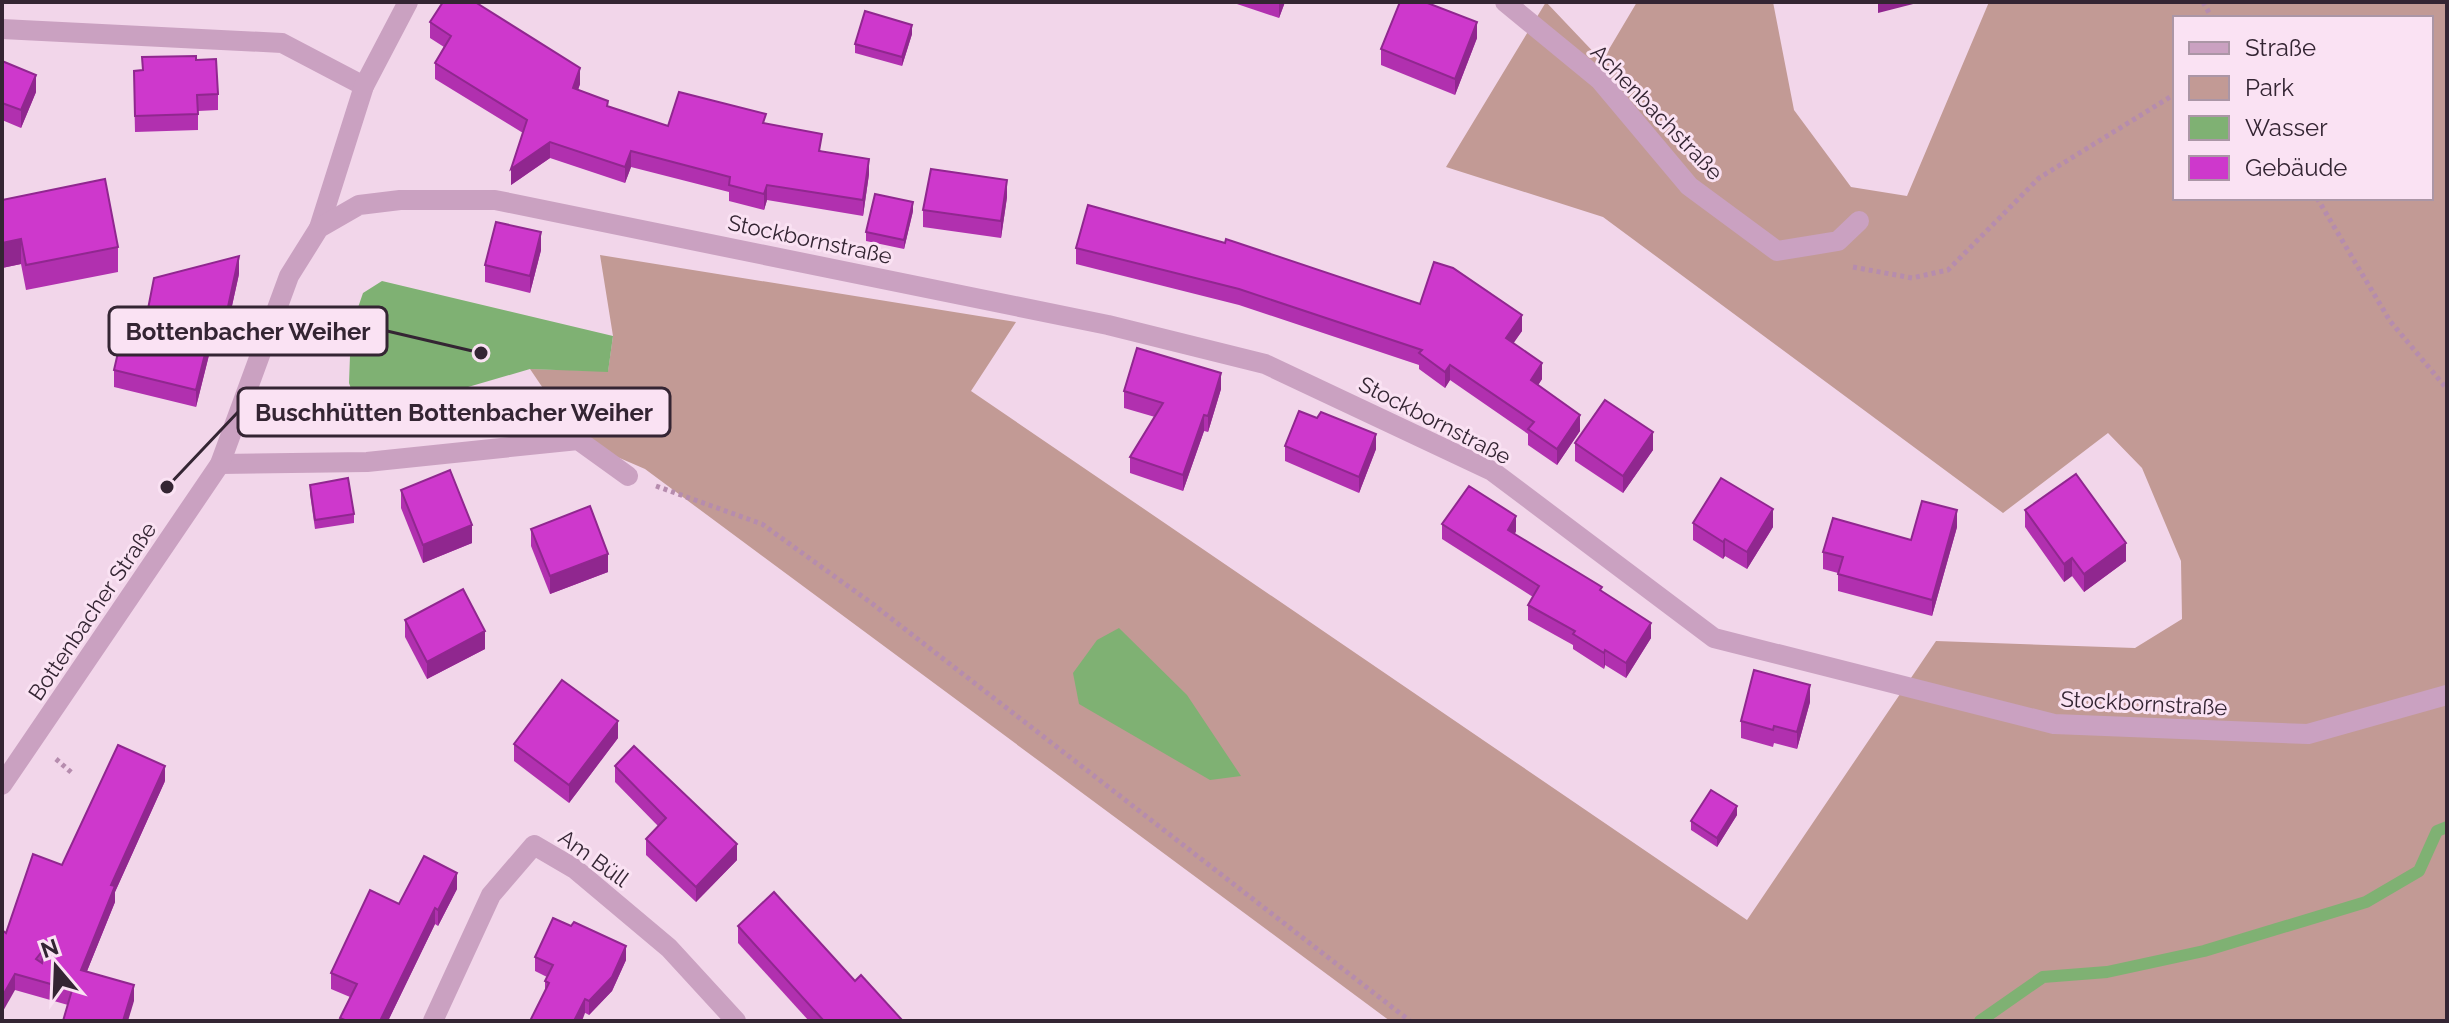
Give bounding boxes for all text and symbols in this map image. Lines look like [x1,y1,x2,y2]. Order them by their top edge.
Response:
legend [2173,16,2433,200]
text: Straße [2245,33,2316,62]
street label: Achenbachstraße [1586,39,1728,185]
text: Park [2245,73,2294,102]
text: Wasser [2245,113,2328,142]
text: Gebäude [2245,153,2347,182]
street label: Stockbornstraße [726,209,894,269]
callout: Bottenbacher Weiher [109,307,387,355]
text: Bottenbacher Weiher [125,317,371,346]
street label: Stockbornstraße [1355,370,1515,470]
callout: Buschhütten Bottenbacher Weiher [238,388,670,436]
text: Buschhütten Bottenbacher Weiher [255,398,653,427]
street label: Bottenbacher Straße [23,517,161,705]
street label: Stockbornstraße [2060,686,2228,720]
street label: Am Büll [554,824,634,892]
north arrow [16,927,96,1007]
text: N [37,933,62,963]

